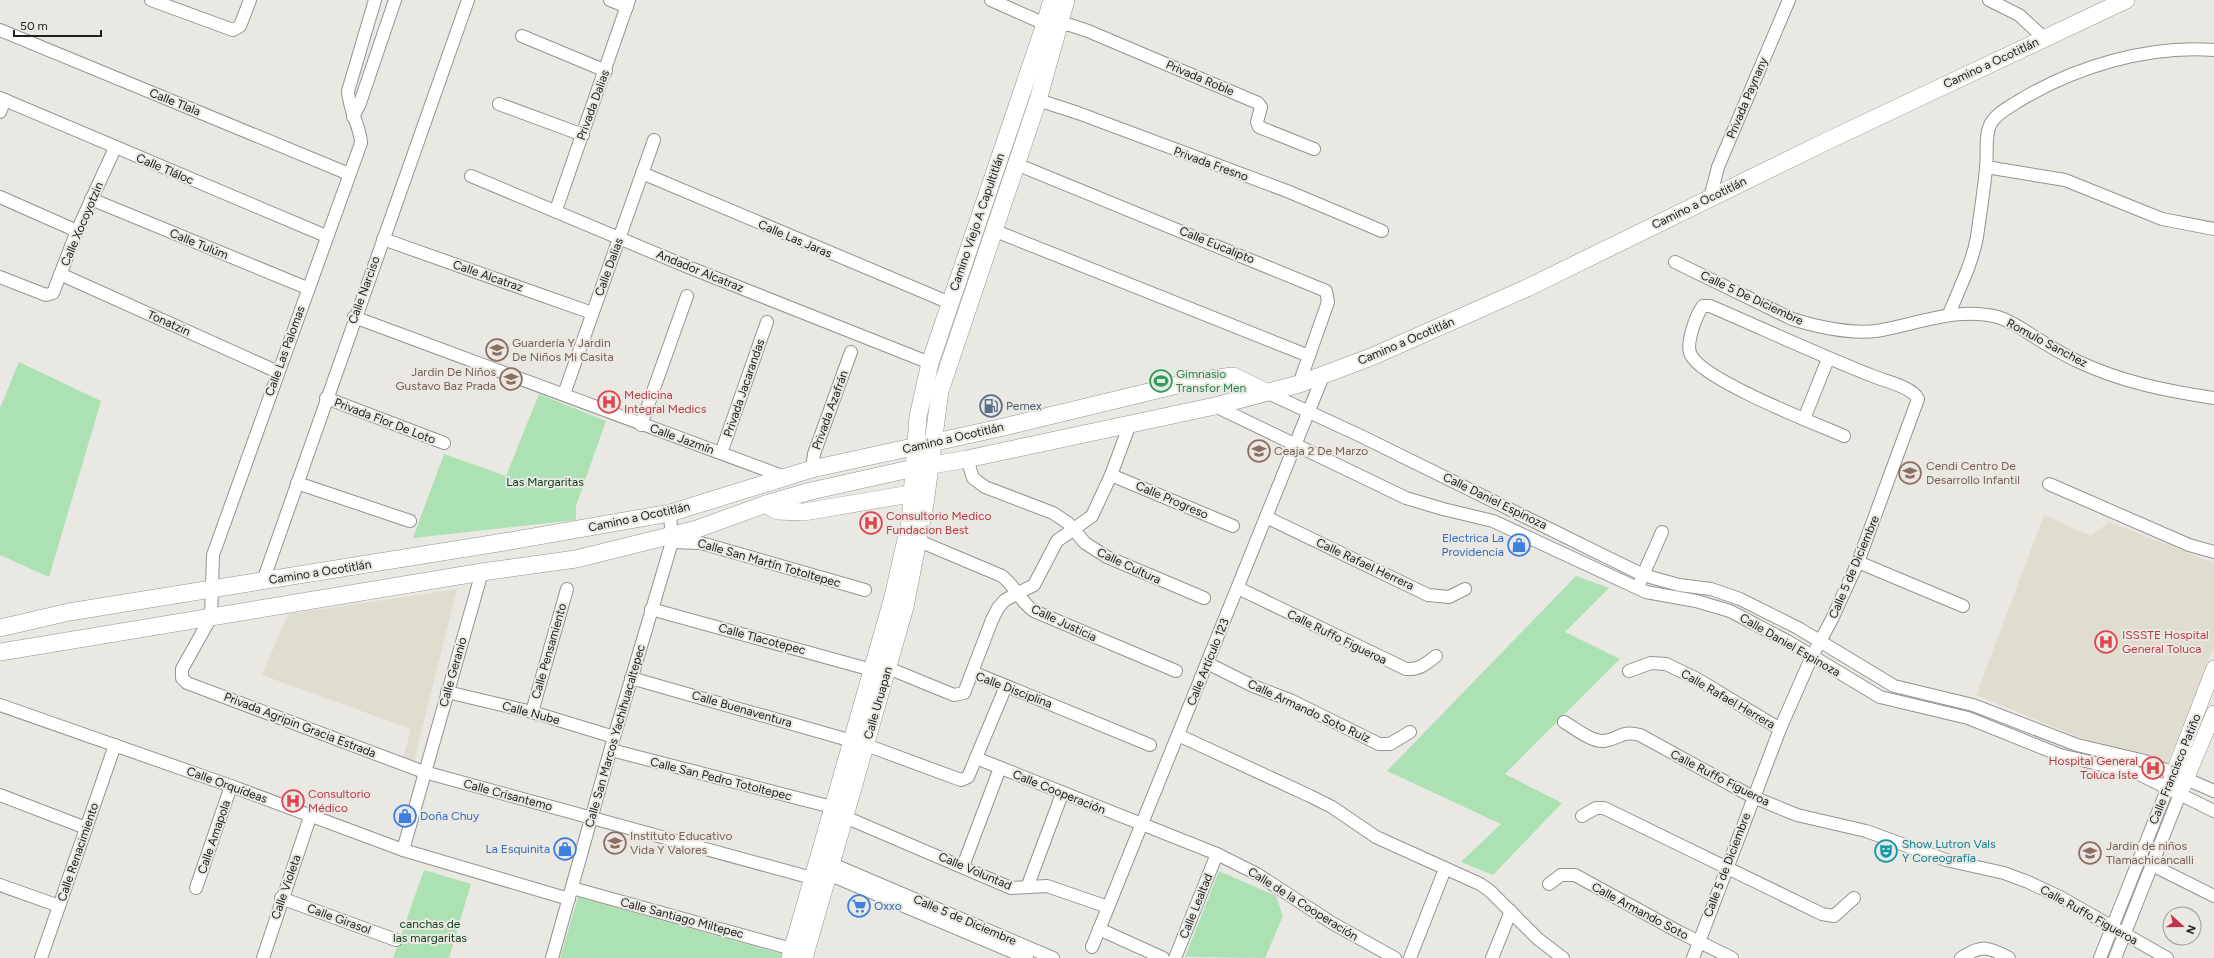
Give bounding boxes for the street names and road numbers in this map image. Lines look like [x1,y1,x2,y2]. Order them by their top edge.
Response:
street label: Camino a Ocotitlán [1941,35,2041,91]
street label: Privada Paynany [1724,55,1771,141]
street label: Privada Roble [1164,57,1237,99]
street label: Privada Dalias [574,68,612,142]
street label: Calle Tlala [147,85,203,119]
street label: Privada Fresno [1172,144,1250,184]
street label: Calle Tláloc [134,151,196,188]
street label: Camino Viejo A Capultitlán [947,151,1007,293]
street label: Camino a Ocotitlán [1649,174,1749,232]
street label: Calle Xocoyotzin [58,180,106,268]
street label: Calle Las Jaras [756,217,834,261]
street label: Calle Eucalipto [1177,224,1257,266]
street label: Calle Tulúm [168,226,230,262]
street label: Calle Dalias [592,236,626,298]
street label: Andador Alcatraz [654,247,746,295]
street label: Calle Narciso [345,254,383,326]
street label: Calle Alcatraz [451,257,525,295]
street label: Calle 5 De Diciembre [1698,268,1806,328]
street label: Calle Las Palomas [262,304,308,398]
street label: Tonatzin [145,307,193,339]
street label: Camino a Ocotitlán [1356,314,1457,368]
street label: Romulo Sanchez [2004,316,2090,370]
street label: Privada Jacarandas [721,337,767,439]
street label: Privada Azafrán [809,368,851,452]
street label: Privada Flor De Loto [332,395,438,447]
street label: Camino a Ocotitlán [901,419,1005,456]
street label: Calle Jazmín [648,421,716,457]
street label: Calle Daniel Espinoza [1441,470,1549,532]
street label: Calle Progreso [1134,478,1211,522]
street label: Camino a Ocotitlán [587,499,691,535]
street label: Calle 5 de Diciembre [1826,513,1882,621]
street label: Calle Rafael Herrera [1314,535,1416,593]
street label: Calle San Martín Totoltepec [696,536,843,590]
street label: Calle Cultura [1095,545,1163,587]
street label: Camino a Ocotitlán [268,557,373,587]
street label: Calle Pensamiento [529,601,569,701]
street label: Calle Justicia [1029,602,1099,644]
street label: Calle Ruffo Figueroa [1285,607,1389,667]
street label: Calle Daniel Espinoza [1737,610,1843,680]
street label: Calle Artículo 123 [1184,616,1232,708]
street label: Calle Tlacotepec [717,621,808,657]
street label: Calle Geranio [436,635,470,708]
street label: Calle San Marcos Yachihuacaltepec [582,642,648,829]
street label: Calle Uruapan [861,665,895,741]
street label: Calle Rafael Herrera [1678,666,1778,732]
street label: Calle Disciplina [974,669,1054,711]
street label: Calle Armando Soto Ruíz [1246,676,1372,746]
street label: Calle Buenaventura [690,688,794,730]
street label: Privada Agripin Gracia Estrada [222,689,378,761]
street label: Calle Nube [501,699,562,728]
street label: Calle Francisco Patiño [2146,712,2204,826]
street label: Calle Ruffo Figueroa [1668,747,1772,809]
street label: Calle San Pedro Totoltepec [649,755,794,803]
street label: Calle Orquídeas [185,764,270,806]
street label: Calle Cooperación [1011,767,1108,817]
street label: Calle Crisantemo [462,776,554,814]
street label: Calle Amapola [195,798,233,876]
street label: Calle Renacimiento [55,801,101,903]
street label: Calle 5 de Diciembre [1701,810,1754,919]
street label: Calle Voluntad [936,849,1014,893]
street label: Calle Violeta [268,853,304,921]
street label: Calle de la Cooperación [1245,864,1361,944]
street label: Calle Lealtad [1177,871,1215,941]
street label: Calle Armando Soto [1589,880,1691,942]
street label: Calle Ruffo Figueroa [2038,882,2140,948]
street label: Calle 5 de Diciembre [911,892,1019,948]
street label: Calle Santiago Miltepec [619,895,746,941]
street label: Calle Girasol [305,901,373,937]

